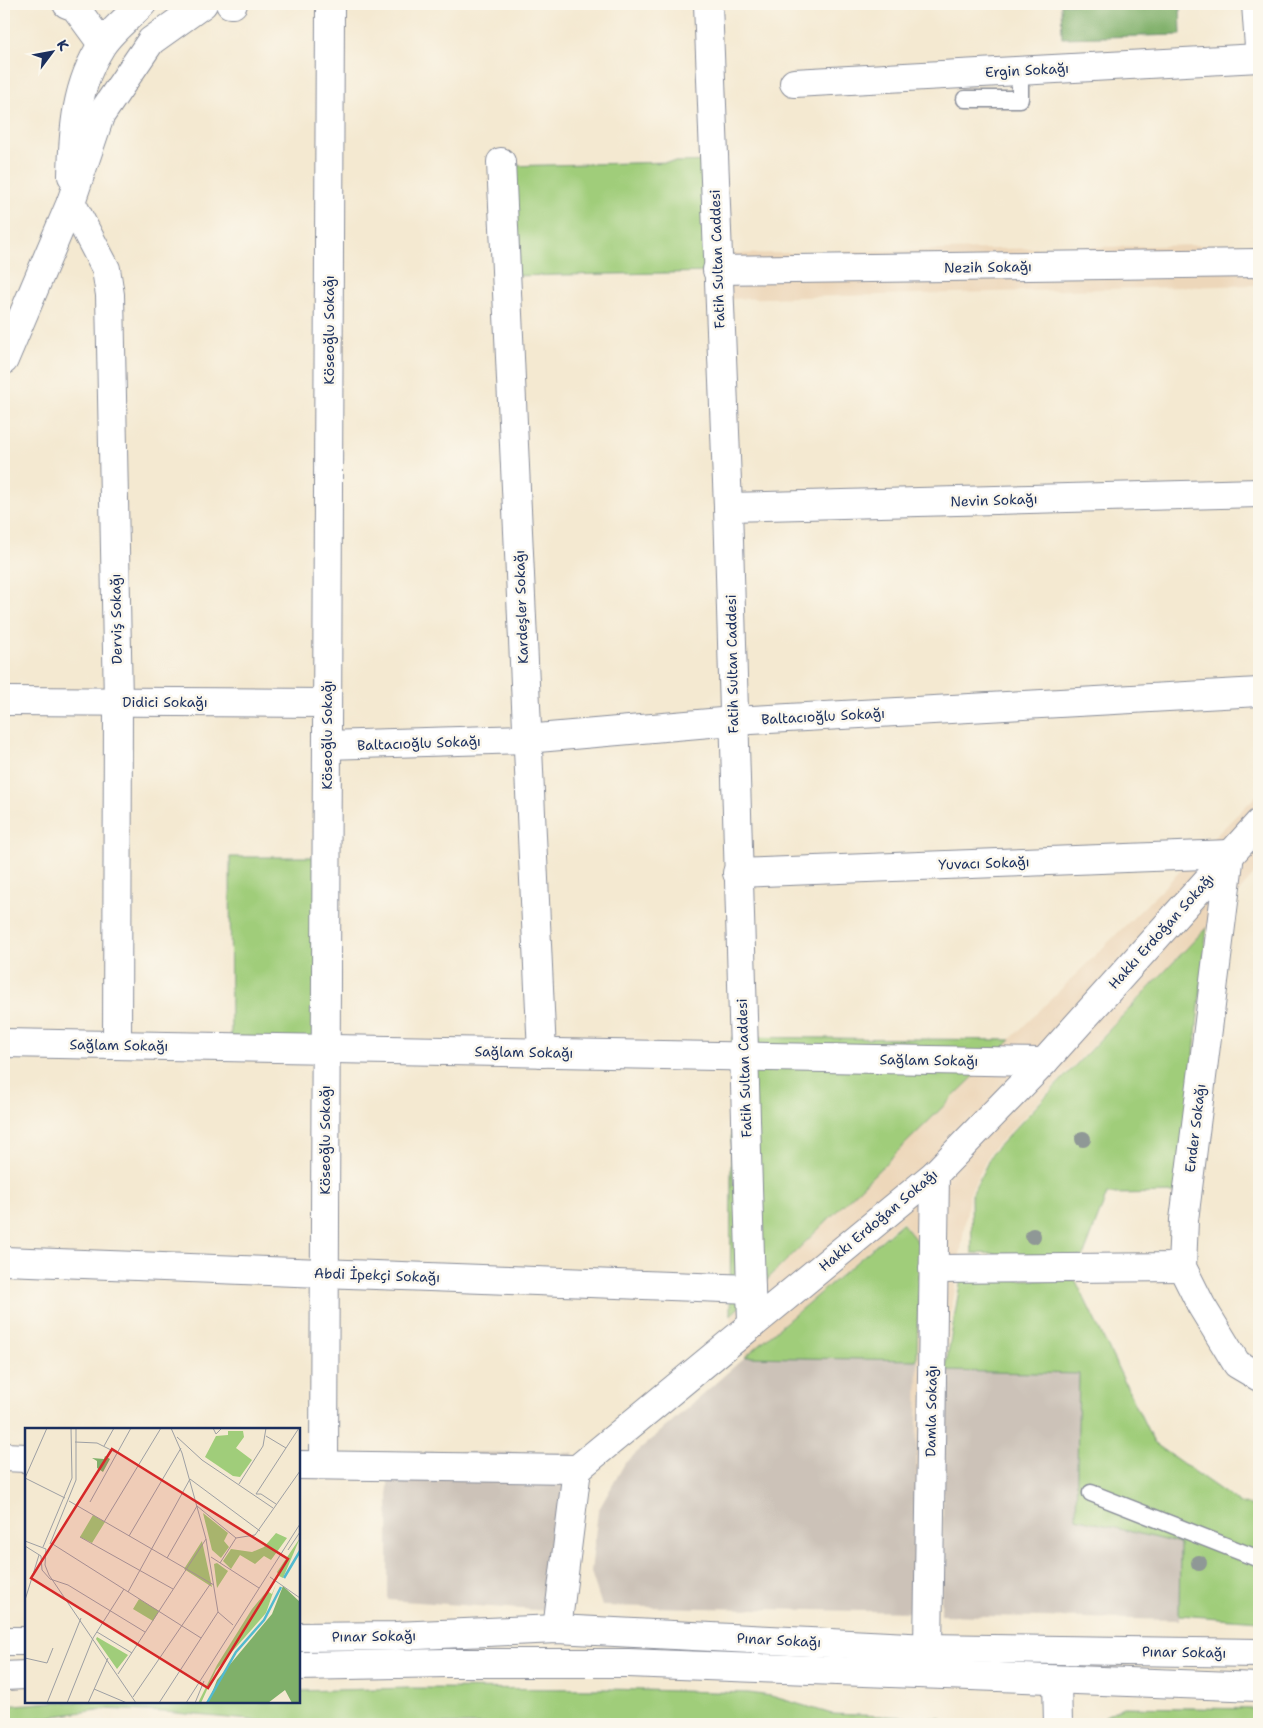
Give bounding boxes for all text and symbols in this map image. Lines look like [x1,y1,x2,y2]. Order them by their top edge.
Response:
north arrow [28,28,78,78]
text: K [53,36,73,54]
street label: Ergin Sokağı [984,59,1070,81]
street label: Fatih Sultan Caddesi [706,189,728,329]
street label: Nezih Sokağı [944,257,1032,277]
street label: Köseoğlu Sokağı [320,275,338,385]
street label: Nevin Sokağı [950,489,1038,511]
street label: Kardeşler Sokağı [510,550,532,664]
street label: Derviş Sokağı [106,574,126,664]
street label: Fatih Sultan Caddesi [722,594,742,734]
street label: Köseoğlu Sokağı [318,680,336,790]
street label: Didici Sokağı [122,693,208,711]
street label: Baltacıoğlu Sokağı [761,704,885,728]
street label: Baltacıoğlu Sokağı [357,732,481,754]
street label: Yuvacı Sokağı [938,852,1030,874]
street label: Hakkı Erdoğan Sokağı [1104,869,1218,993]
street label: Fatih Sultan Caddesi [733,998,755,1138]
street label: Sağlam Sokağı [69,1035,169,1055]
street label: Sağlam Sokağı [474,1042,574,1062]
street label: Sağlam Sokağı [879,1050,979,1070]
street label: Ender Sokağı [1181,1083,1209,1173]
street label: Köseoğlu Sokağı [316,1085,334,1195]
street label: Hakkı Erdoğan Sokağı [815,1165,941,1275]
street label: Abdi İpekçi Sokağı [314,1264,440,1286]
street label: Damla Sokağı [921,1365,941,1457]
inset map [25,1428,300,1703]
street label: Pınar Sokağı [332,1626,416,1646]
street label: Pınar Sokağı [736,1629,822,1651]
street label: Pınar Sokağı [1142,1642,1226,1662]

